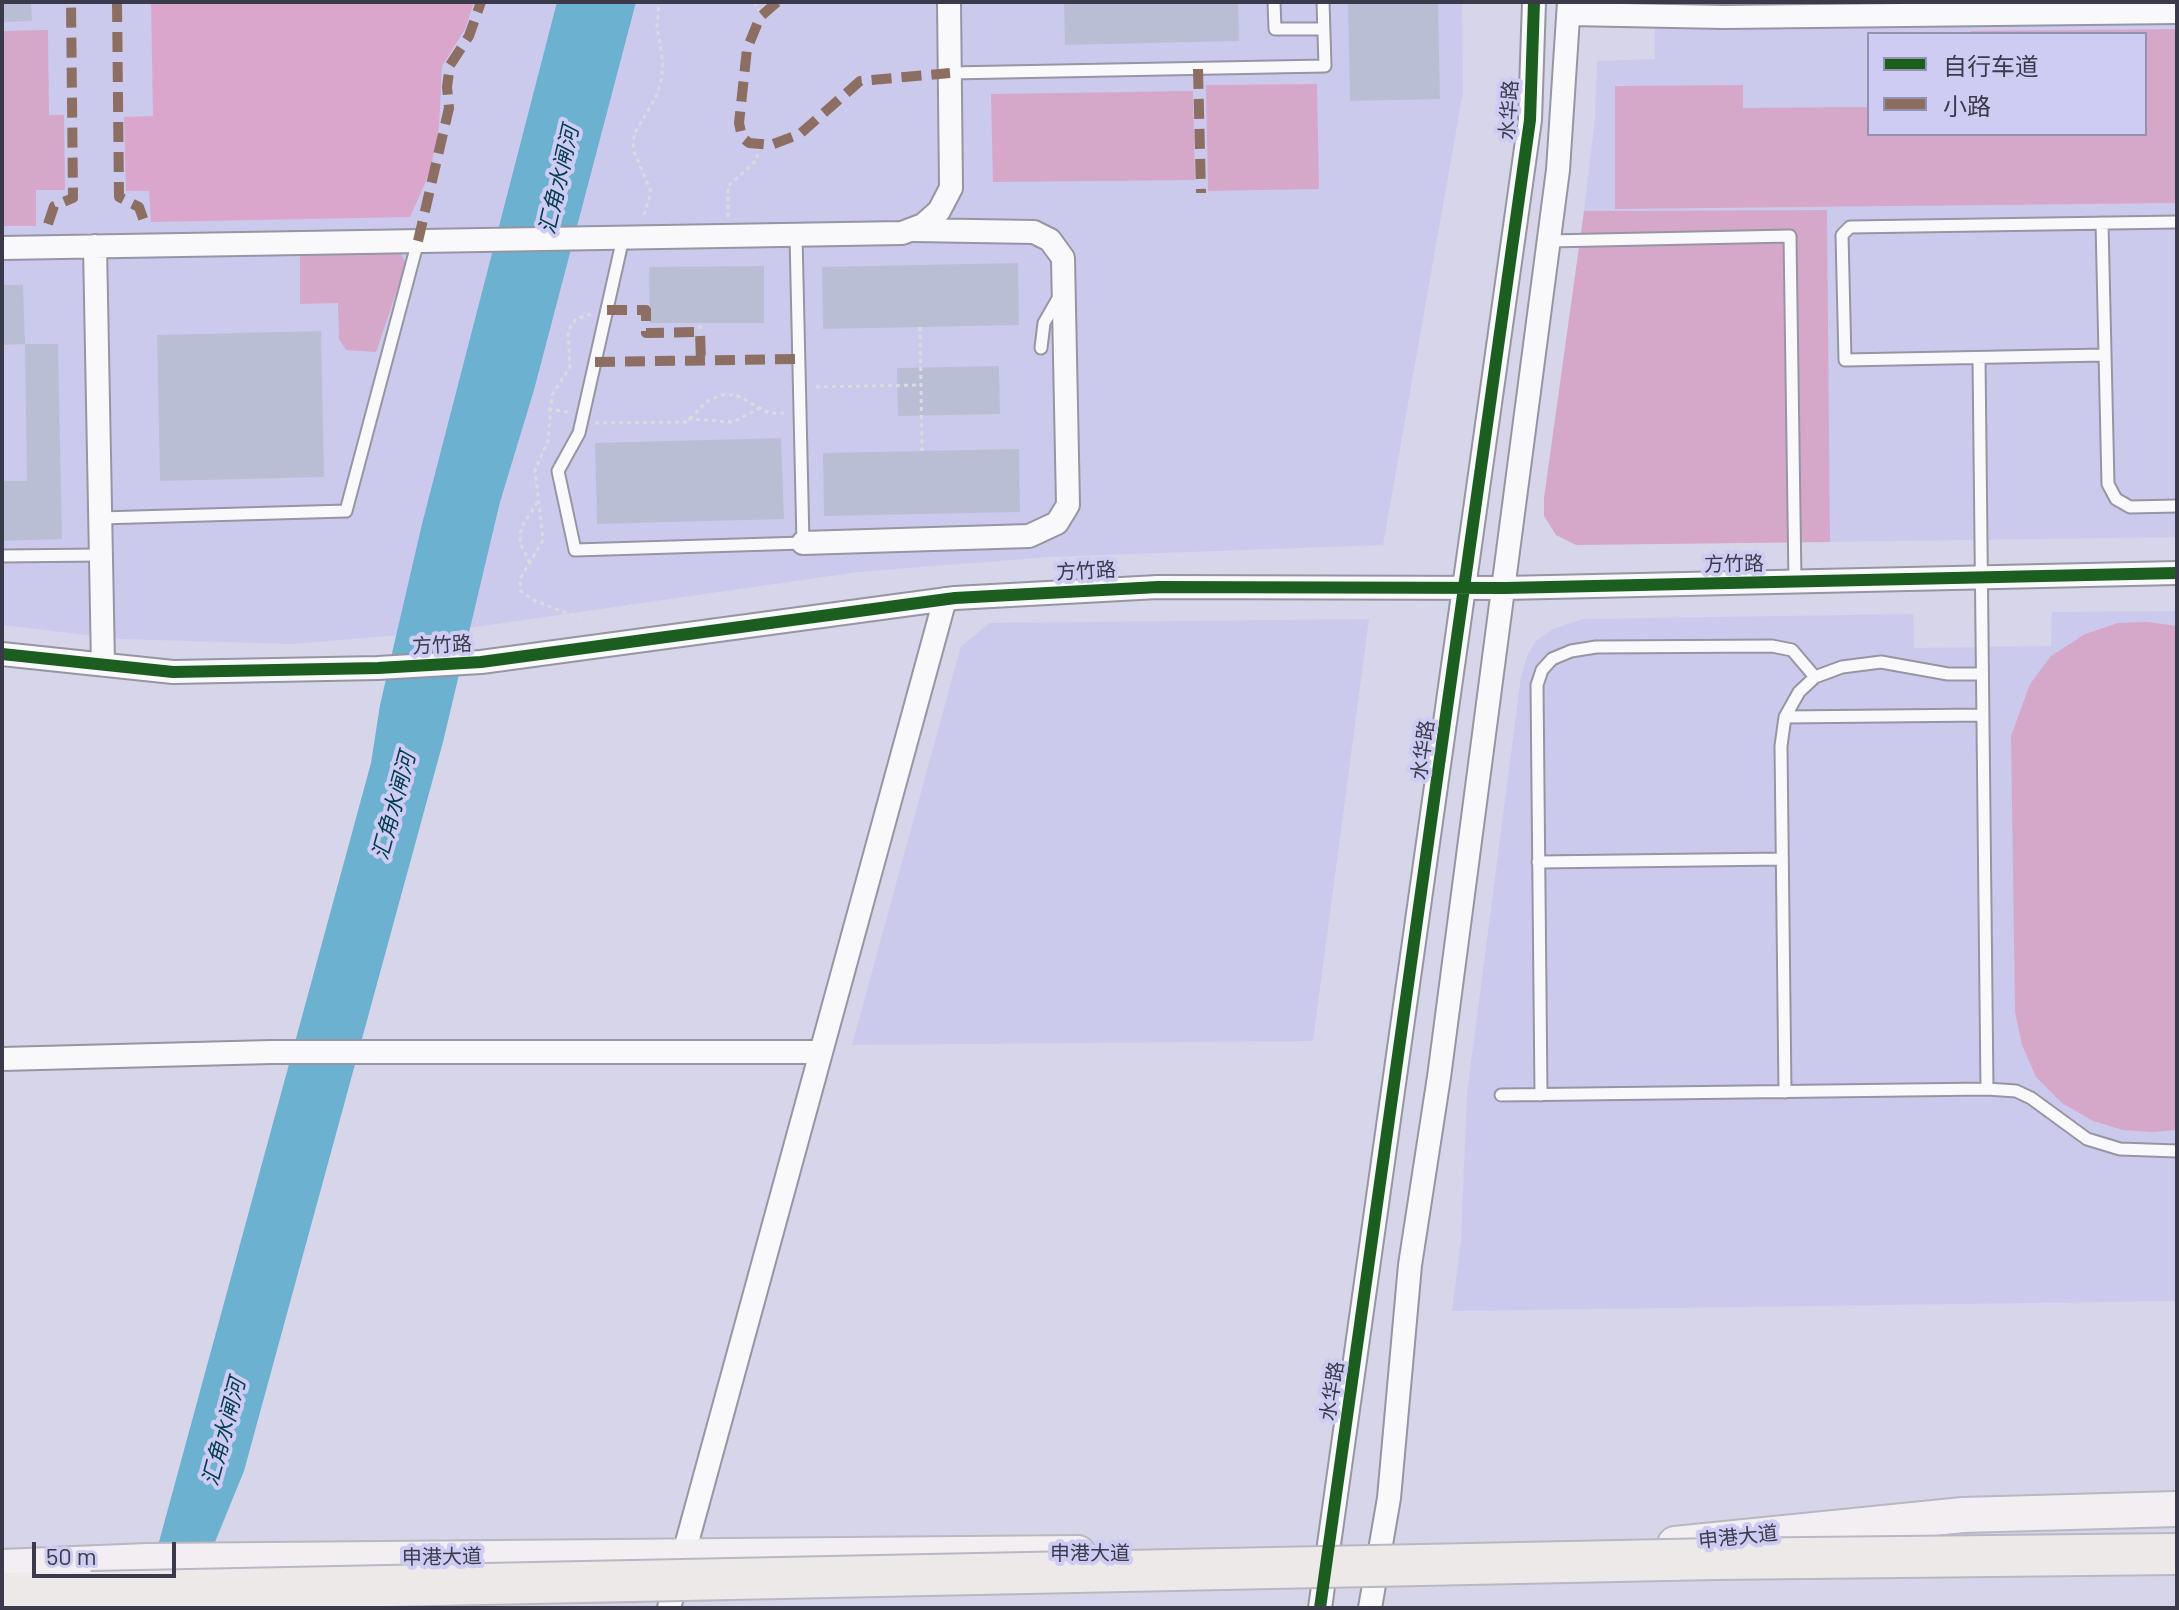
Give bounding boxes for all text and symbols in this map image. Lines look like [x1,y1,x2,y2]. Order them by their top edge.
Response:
legend [1867,32,2147,136]
text: 自行车道 [1943,51,2039,80]
street label: 水华路 [1495,79,1523,141]
text: 小路 [1943,91,1991,120]
water label: 汇角水闸河 [534,123,584,237]
street label: 方竹路 [1704,551,1764,577]
street label: 方竹路 [1055,557,1117,585]
street label: 方竹路 [411,631,473,659]
street label: 水华路 [1407,719,1439,781]
water label: 汇角水闸河 [367,749,421,863]
street label: 水华路 [1315,1359,1349,1423]
water label: 汇角水闸河 [197,1375,251,1489]
street label: 申港大道 [1697,1521,1779,1553]
scale bar [36,1526,180,1576]
text: 50 m [46,1541,97,1570]
street label: 申港大道 [1050,1541,1130,1565]
street label: 申港大道 [402,1544,482,1570]

